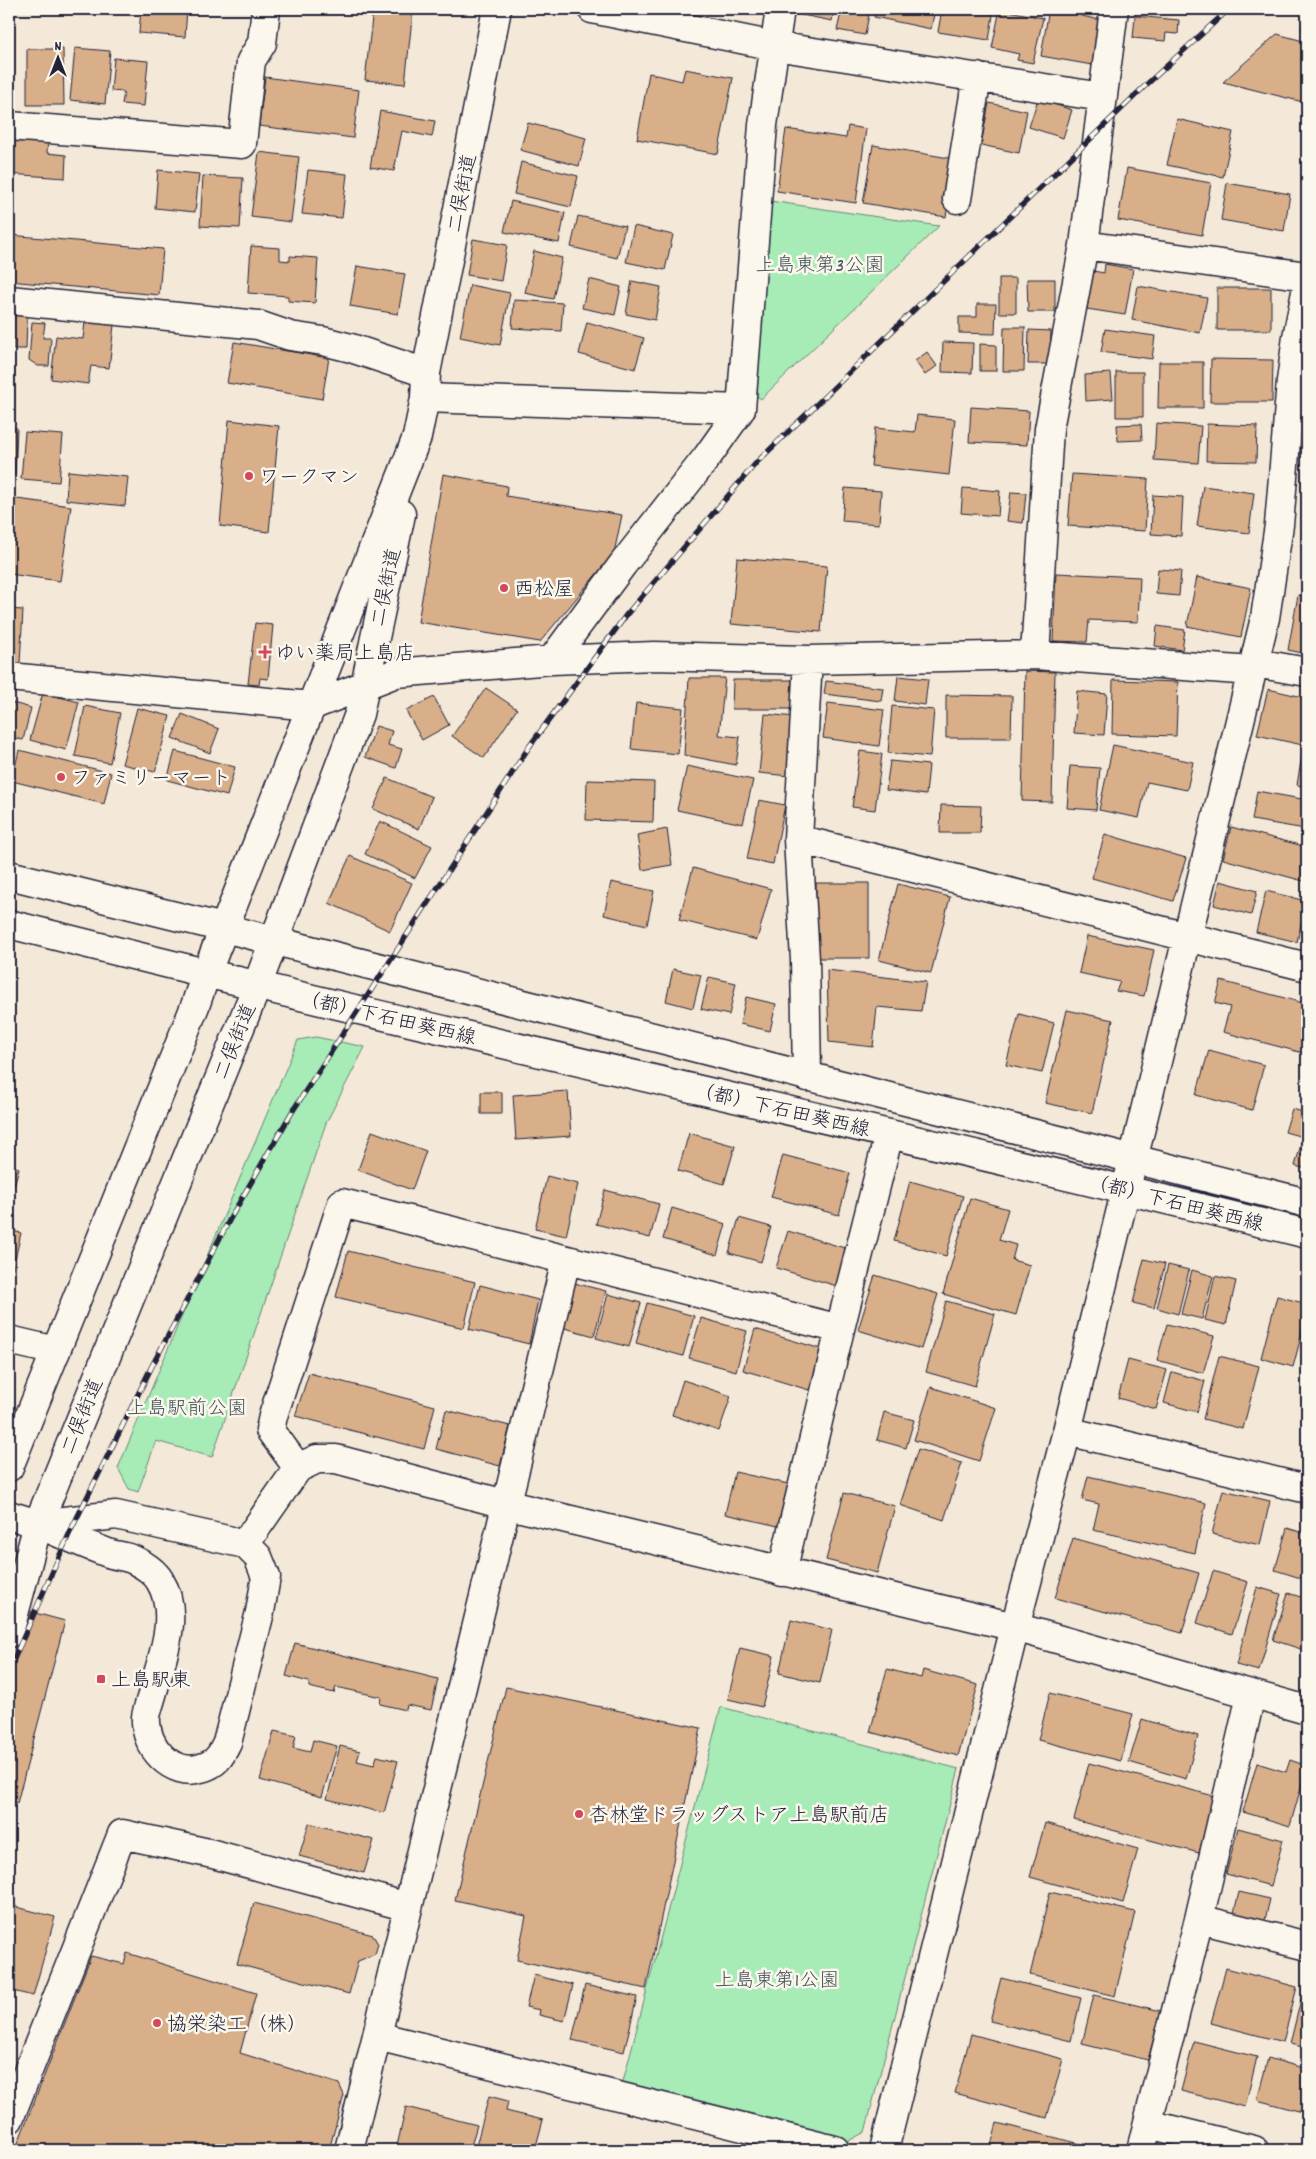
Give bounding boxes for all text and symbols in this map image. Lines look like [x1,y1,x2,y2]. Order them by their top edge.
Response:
north arrow [32,32,82,82]
text: N [55,37,62,57]
street label: 二俣街道 [443,152,485,236]
park label: 上島東第3公園 [756,253,884,281]
place label: ワークマン [259,465,359,493]
marker: ワークマン [243,470,255,482]
street label: 二俣街道 [366,546,410,630]
place label: 西松屋 [514,577,574,605]
marker: 西松屋 [498,582,510,594]
place label: ゆい薬局上島店 [275,641,415,669]
marker: ゆい薬局上島店 [259,646,271,658]
place label: ファミリーマート [71,766,231,794]
marker: ファミリーマート [55,771,67,783]
street label: （都）下石田葵西線 [296,986,478,1054]
street label: 二俣街道 [209,1000,265,1084]
street label: （都）下石田葵西線 [690,1078,872,1146]
street label: （都）下石田葵西線 [1085,1170,1266,1240]
street label: 二俣街道 [56,1375,112,1459]
park label: 上島駅前公園 [127,1396,247,1424]
place label: 上島駅東 [111,1668,191,1696]
marker: 上島駅東 [95,1673,107,1685]
place label: 杏林堂ドラッグストア上島駅前店 [589,1803,889,1831]
marker: 杏林堂ドラッグストア上島駅前店 [573,1808,585,1820]
park label: 上島東第1公園 [715,1968,839,1996]
place label: 協栄染工（株） [167,2012,307,2040]
marker: 協栄染工（株） [151,2017,163,2029]

